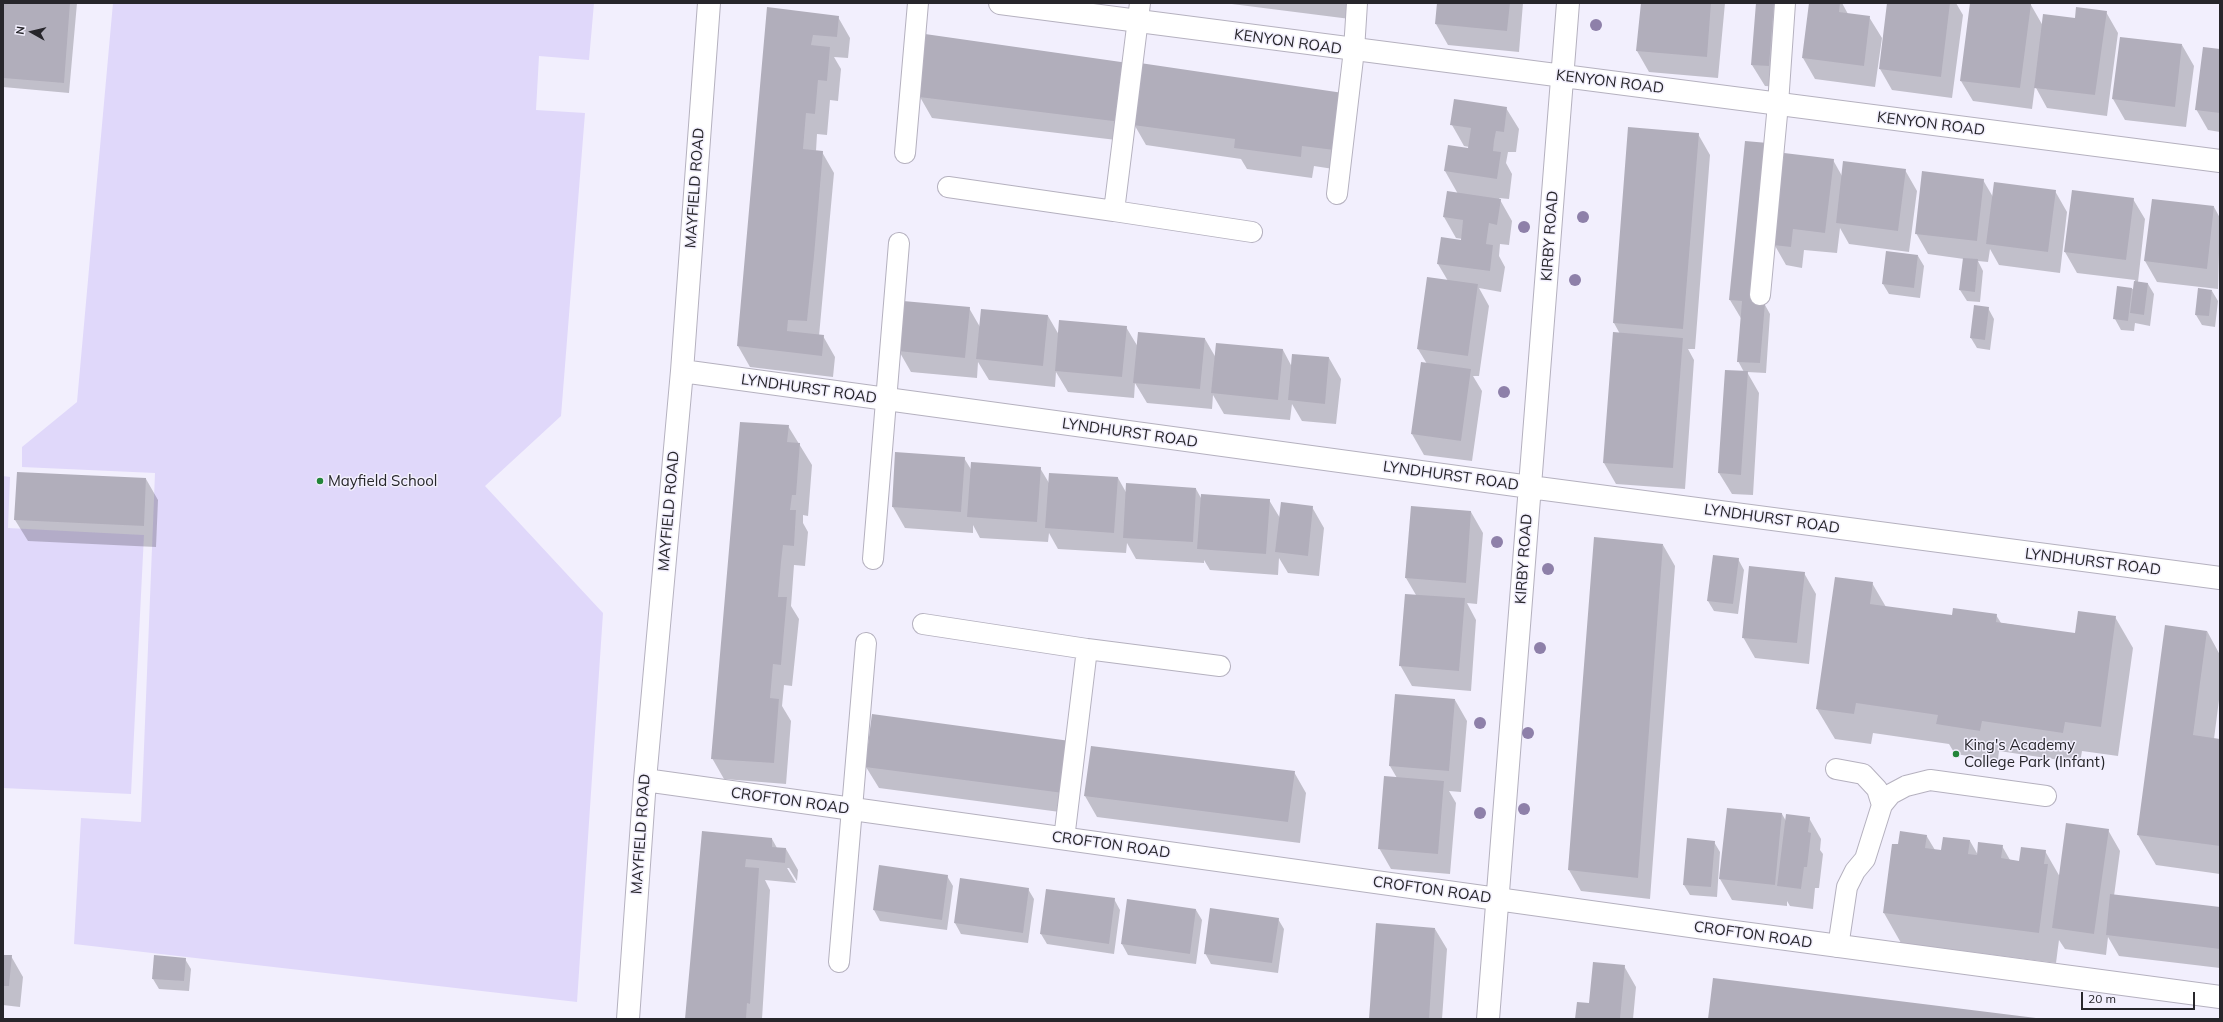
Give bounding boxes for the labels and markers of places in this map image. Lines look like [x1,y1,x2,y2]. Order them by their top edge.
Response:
place label: Mayfield School [328,472,437,490]
marker: Mayfield School [315,476,325,486]
place label: King's Academy College Park (Infant) [1964,736,2106,771]
marker: King's Academy College Park (Infant) [1951,749,1961,759]

